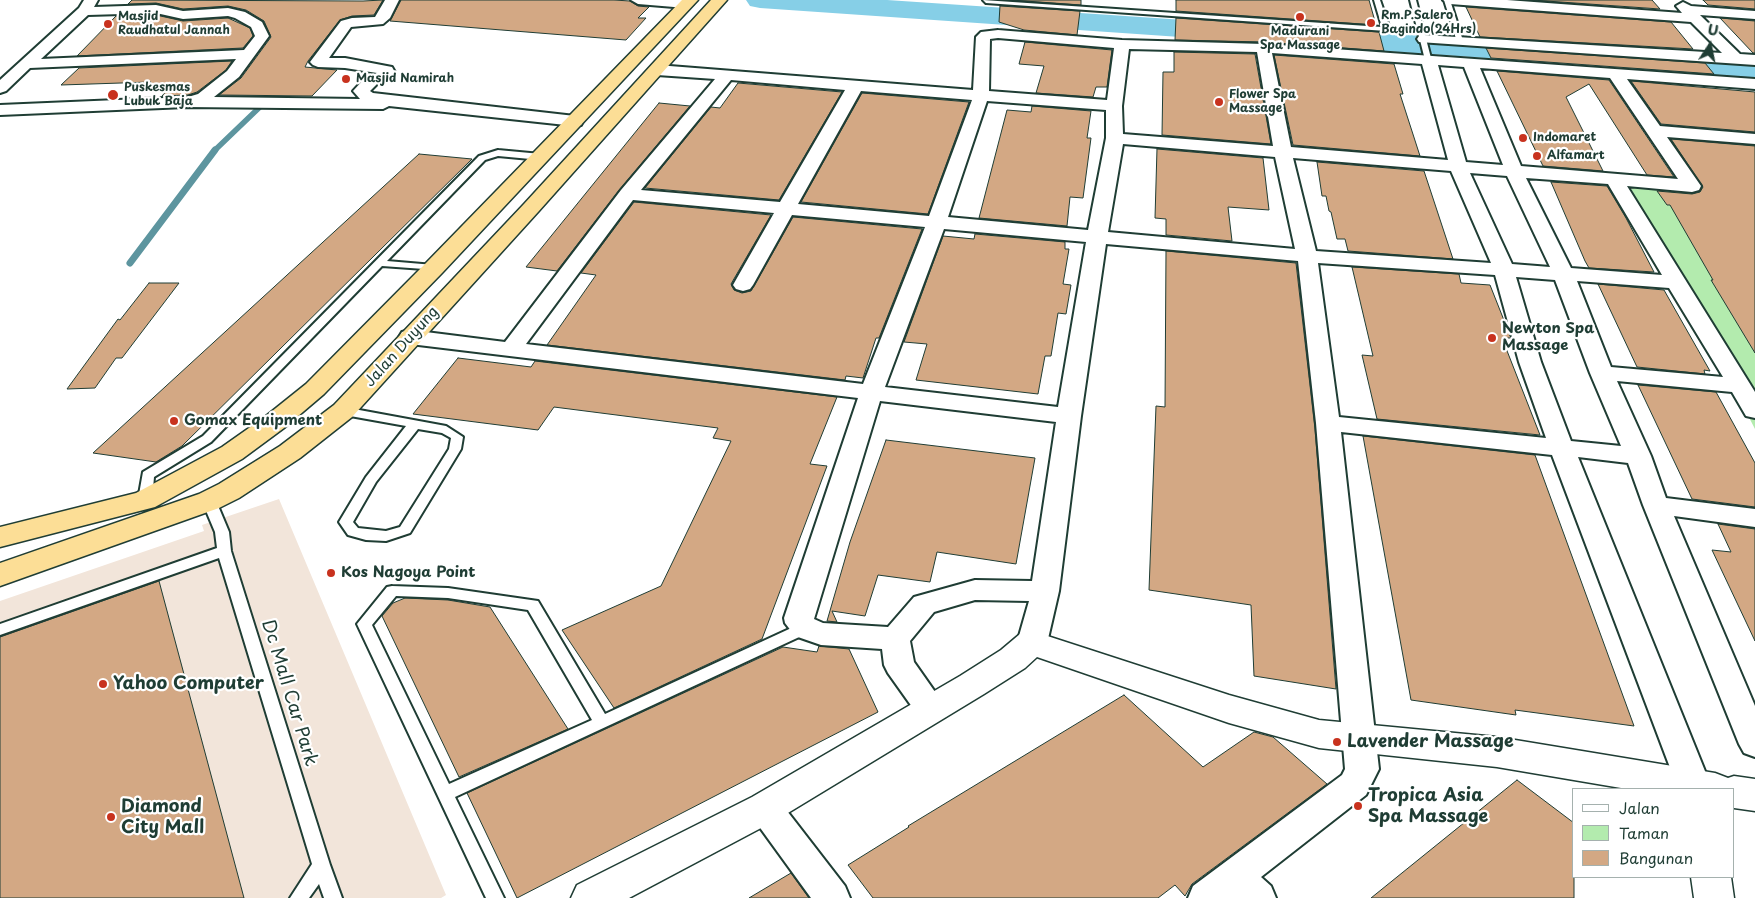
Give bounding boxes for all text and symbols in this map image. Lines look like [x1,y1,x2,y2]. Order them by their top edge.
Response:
place label: Rm.P.Salero Bagindo(24Hrs) [1381,9,1476,37]
place label: Masjid Raudhatul Jannah [118,10,230,38]
marker: Madurani Spa Massage [1294,11,1306,23]
marker: Rm.P.Salero Bagindo(24Hrs) [1365,17,1377,29]
marker: Masjid Raudhatul Jannah [102,18,114,30]
text: U [1706,18,1720,41]
north arrow [1685,20,1735,70]
place label: Madurani Spa Massage [1260,25,1340,53]
place label: Masjid Namirah [356,72,454,86]
marker: Masjid Namirah [340,73,352,85]
place label: Puskesmas Lubuk Baja [124,81,193,109]
marker: Puskesmas Lubuk Baja [106,88,120,102]
place label: Flower Spa Massage [1229,88,1296,116]
marker: Flower Spa Massage [1213,96,1225,108]
place label: Indomaret [1533,131,1596,145]
marker: Indomaret [1517,132,1529,144]
place label: Alfamart [1547,149,1605,163]
marker: Alfamart [1531,150,1543,162]
street label: Jalan Duyung [361,303,443,391]
place label: Newton Spa Massage [1502,320,1594,355]
marker: Newton Spa Massage [1486,332,1498,344]
place label: Gomax Equipment [184,412,322,430]
marker: Gomax Equipment [168,415,180,427]
place label: Kos Nagoya Point [341,564,476,582]
marker: Kos Nagoya Point [325,567,337,579]
street label: Dc Mall Car Park [256,617,322,769]
place label: Yahoo Computer [113,673,264,695]
marker: Yahoo Computer [97,678,109,690]
place label: Lavender Massage [1347,731,1514,753]
marker: Lavender Massage [1331,736,1343,748]
place label: Tropica Asia Spa Massage [1368,785,1488,828]
legend [1572,788,1735,878]
place label: Diamond City Mall [121,796,204,839]
text: Jalan [1619,796,1660,819]
marker: Tropica Asia Spa Massage [1352,800,1364,812]
marker: Diamond City Mall [105,811,117,823]
text: Taman [1619,821,1669,844]
text: Bangunan [1619,846,1693,869]

